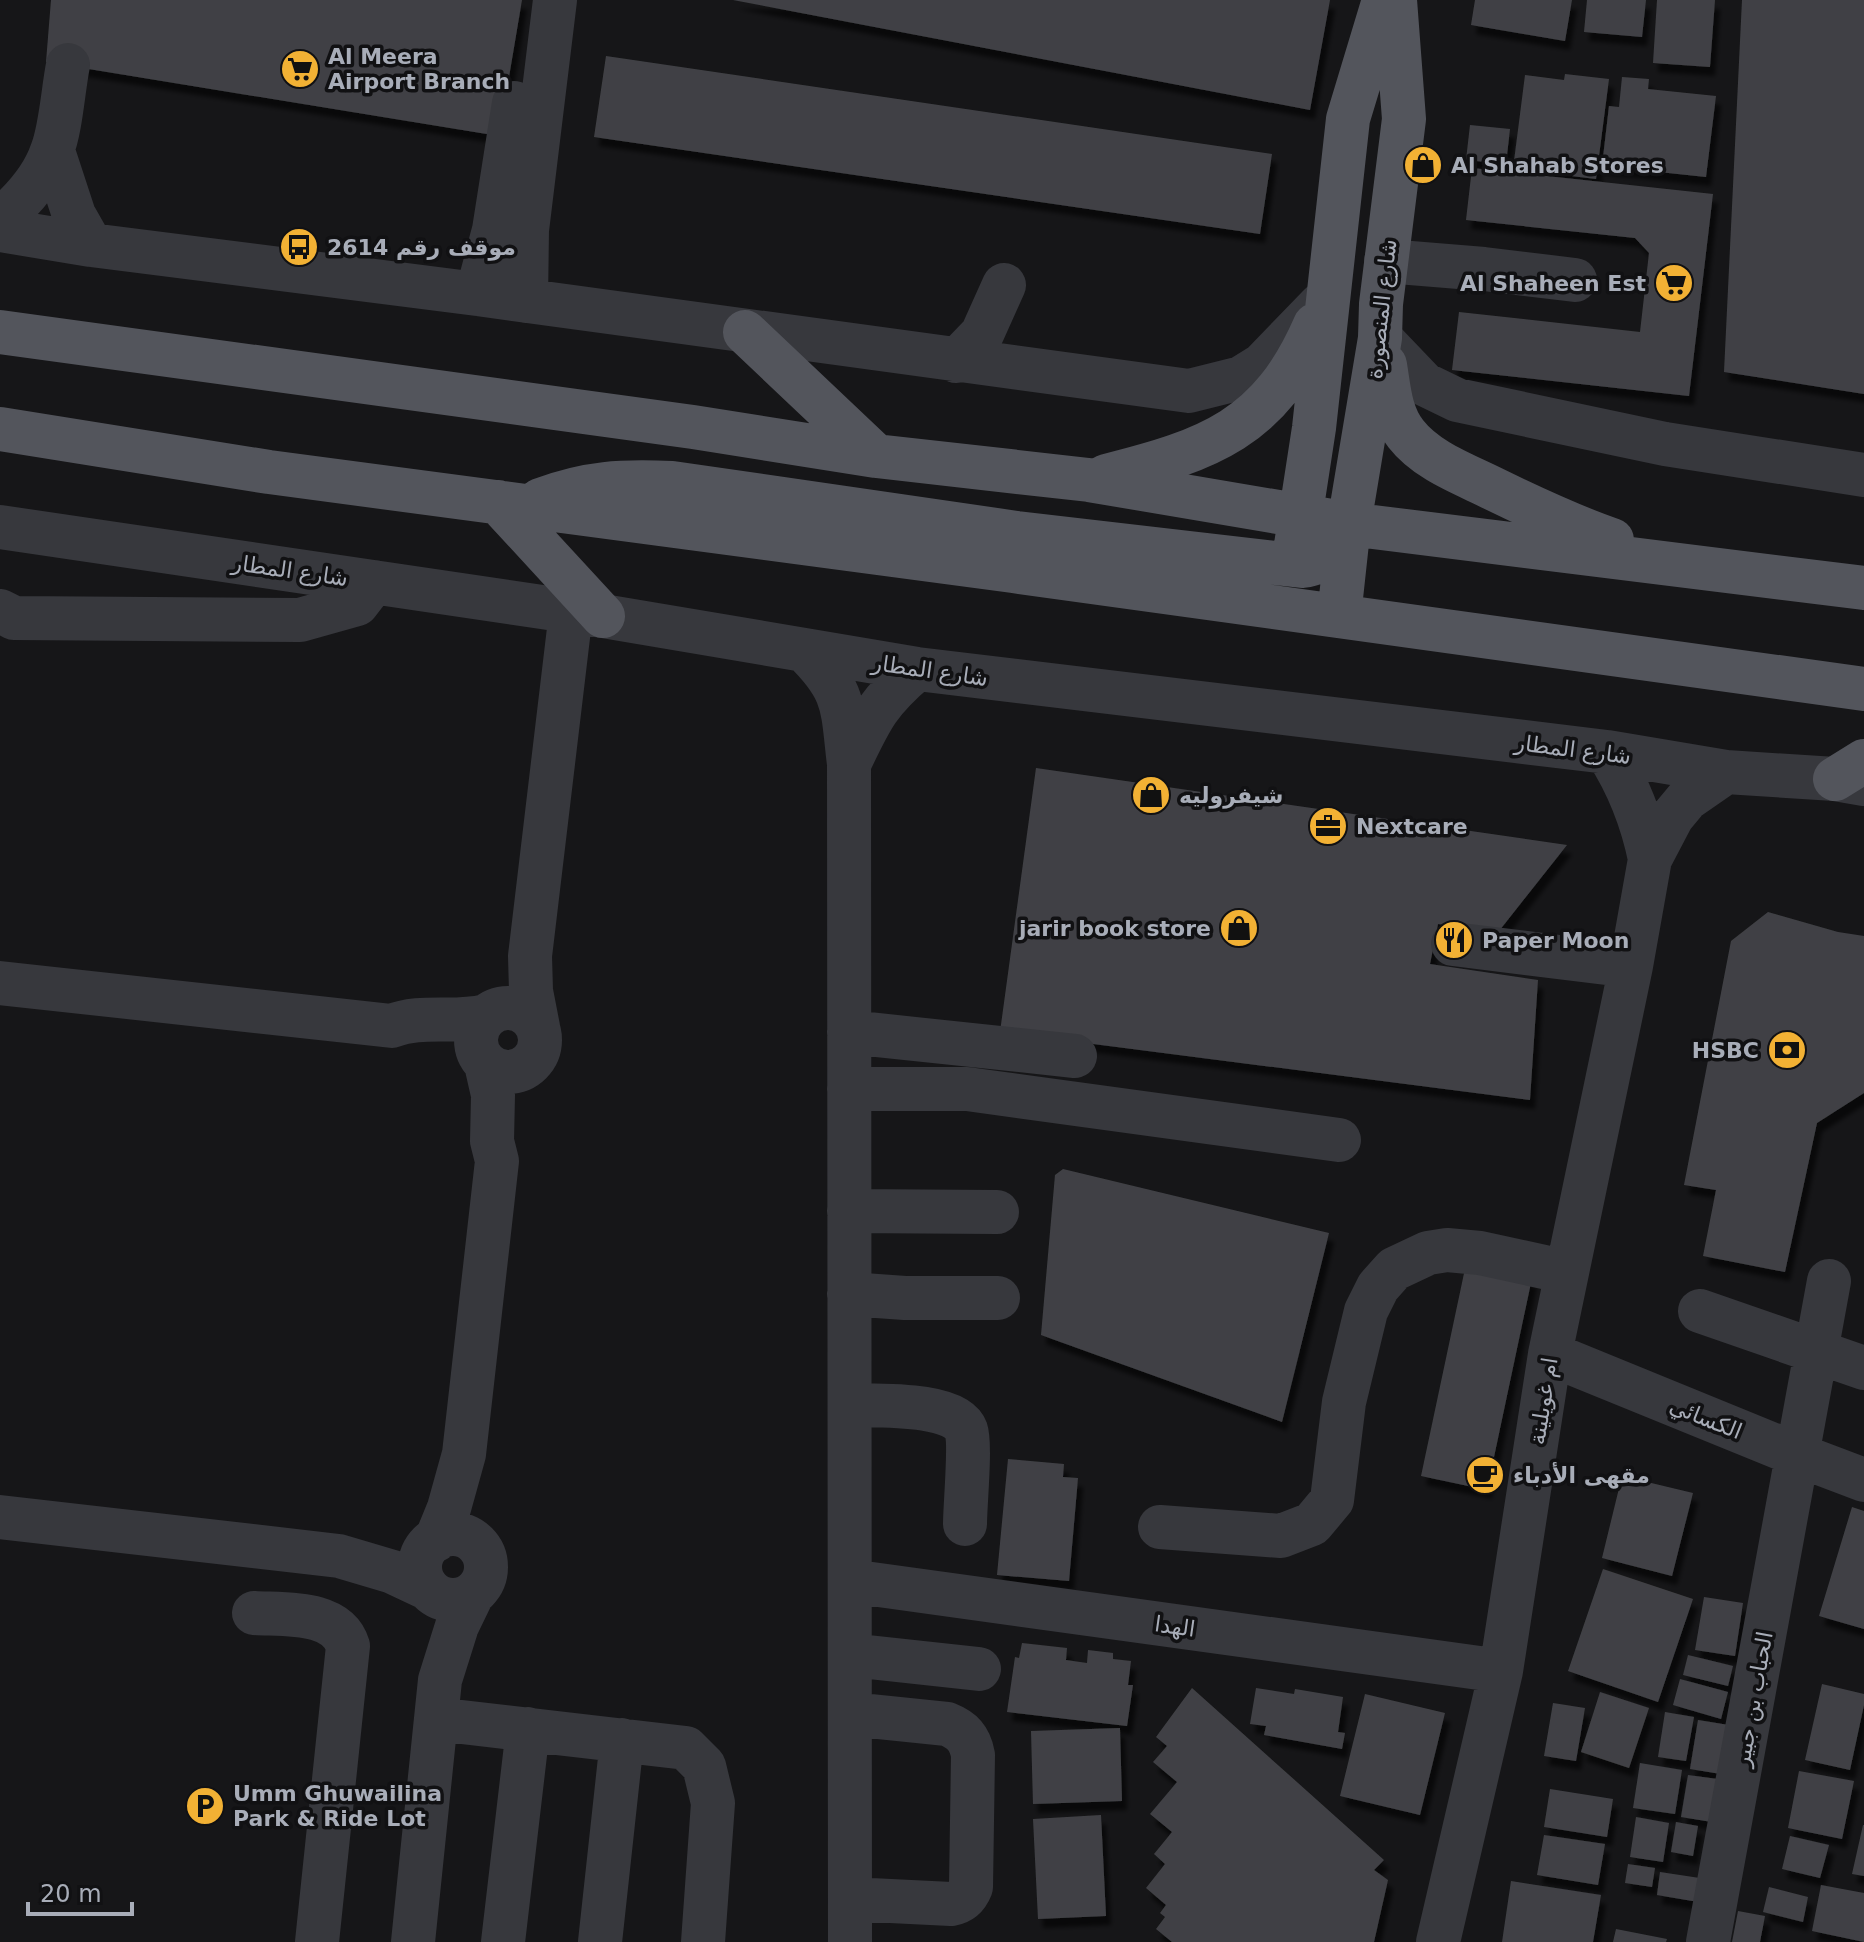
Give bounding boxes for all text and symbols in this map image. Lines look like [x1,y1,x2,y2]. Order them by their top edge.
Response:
place label: Al Meera Airport Branch [328,44,510,94]
supermarket icon: Al Meera Airport Branch [279,48,321,90]
shop icon: Al Shahab Stores [1402,144,1444,186]
place label: Al Shahab Stores [1451,153,1664,178]
bus stop icon: موقف رقم 2614 [278,226,320,268]
place label: موقف رقم 2614 [327,235,516,261]
street label: شارع المنصورة [1362,238,1401,380]
supermarket icon: Al Shaheen Est [1653,262,1695,304]
place label: Al Shaheen Est [1460,271,1646,296]
street label: شارع المطار [229,550,350,591]
street label: شارع المطار [869,650,990,691]
street label: شارع المطار [1512,730,1632,769]
shop icon: شيفروليه [1130,774,1172,816]
place label: شيفروليه [1179,783,1283,809]
office icon: Nextcare [1307,805,1349,847]
place label: Nextcare [1356,814,1468,839]
shop icon: jarir book store [1218,907,1260,949]
place label: jarir book store [1018,916,1211,941]
restaurant icon: Paper Moon [1433,919,1475,961]
place label: Paper Moon [1482,928,1629,953]
bank icon: HSBC [1766,1029,1808,1071]
place label: HSBC [1692,1038,1759,1063]
street label: ام غويلينة [1524,1356,1563,1447]
street label: الكسائي [1666,1393,1746,1445]
cafe icon: مقهى الأدباء [1464,1454,1506,1496]
place label: مقهى الأدباء [1513,1461,1650,1489]
street label: الهدا [1153,1611,1197,1642]
street label: الحباب بن جبير [1729,1629,1778,1770]
place label: Umm Ghuwailina Park & Ride Lot [233,1781,442,1831]
parking icon: Umm Ghuwailina Park & Ride Lot [184,1785,226,1827]
scale bar [28,1866,132,1916]
text: 20 m [40,1880,102,1908]

